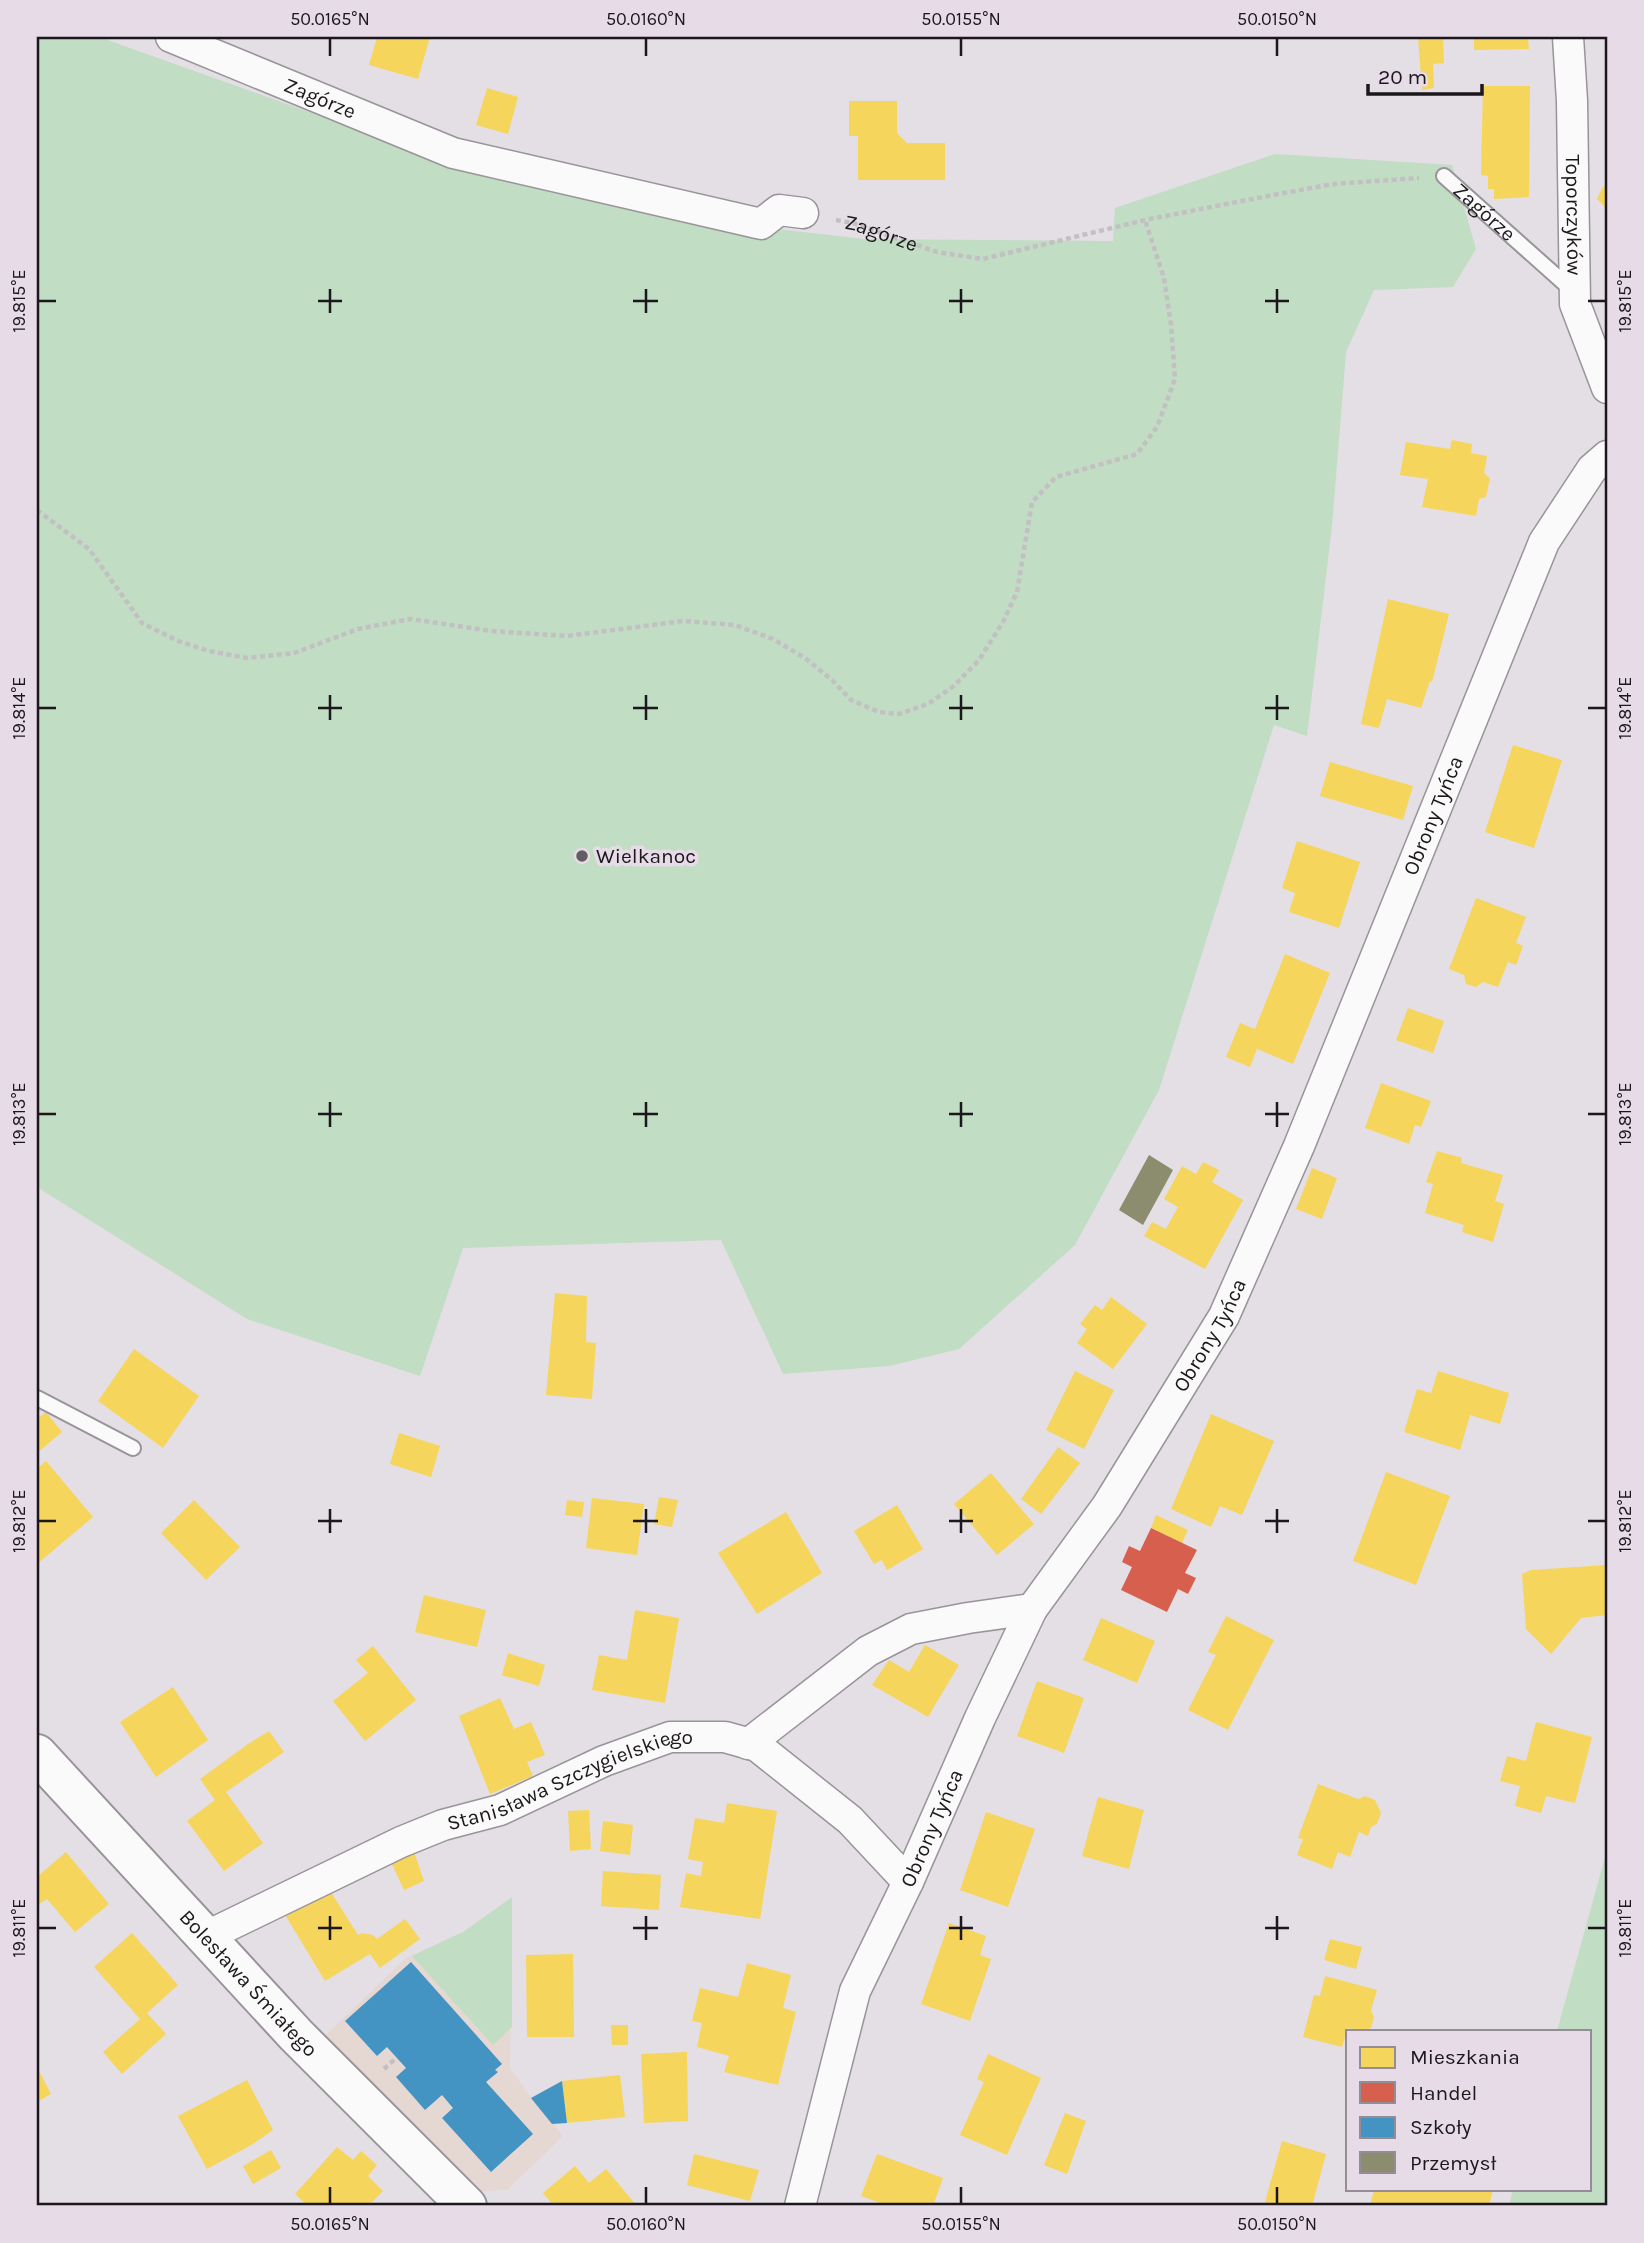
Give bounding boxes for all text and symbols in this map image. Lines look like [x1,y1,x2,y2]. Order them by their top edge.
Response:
text: 50.0165°N [290,8,370,30]
text: 50.0160°N [606,8,686,30]
text: 50.0155°N [921,8,1001,30]
text: 50.0150°N [1237,8,1317,30]
scale bar [1368,52,1481,96]
text: 20 m [1378,65,1427,89]
street label: Zagórze [280,73,359,124]
street label: Toporczyków [1561,154,1587,275]
street label: Zagórze [1448,178,1521,246]
street label: Zagórze [843,210,921,256]
text: 19.815°E [8,269,30,333]
text: 19.815°E [1614,269,1636,333]
text: 19.814°E [8,677,30,739]
text: 19.814°E [1614,677,1636,739]
street label: Obrony Tyńca [1398,752,1468,879]
place label: Wielkanoc [596,844,696,868]
marker: Wielkanoc [574,848,590,864]
text: 19.813°E [8,1082,30,1146]
text: 19.813°E [1614,1082,1636,1146]
street label: Obrony Tyńca [1168,1275,1251,1396]
text: 19.812°E [8,1489,30,1553]
text: 19.812°E [1614,1489,1636,1553]
street label: Stanisława Szczygielskiego [444,1725,693,1835]
street label: Obrony Tyńca [895,1765,968,1891]
text: 19.811°E [8,1899,30,1957]
text: 19.811°E [1614,1899,1636,1957]
street label: Bolesława Śmiałego [175,1905,323,2062]
legend [1346,2030,1592,2190]
text: Mieszkania [1410,2045,1520,2069]
text: Handel [1410,2081,1477,2105]
text: Szkoły [1410,2115,1472,2139]
text: Przemysł [1410,2151,1496,2175]
text: 50.0165°N [290,2213,370,2235]
text: 50.0160°N [606,2213,686,2235]
text: 50.0155°N [921,2213,1001,2235]
text: 50.0150°N [1237,2213,1317,2235]

